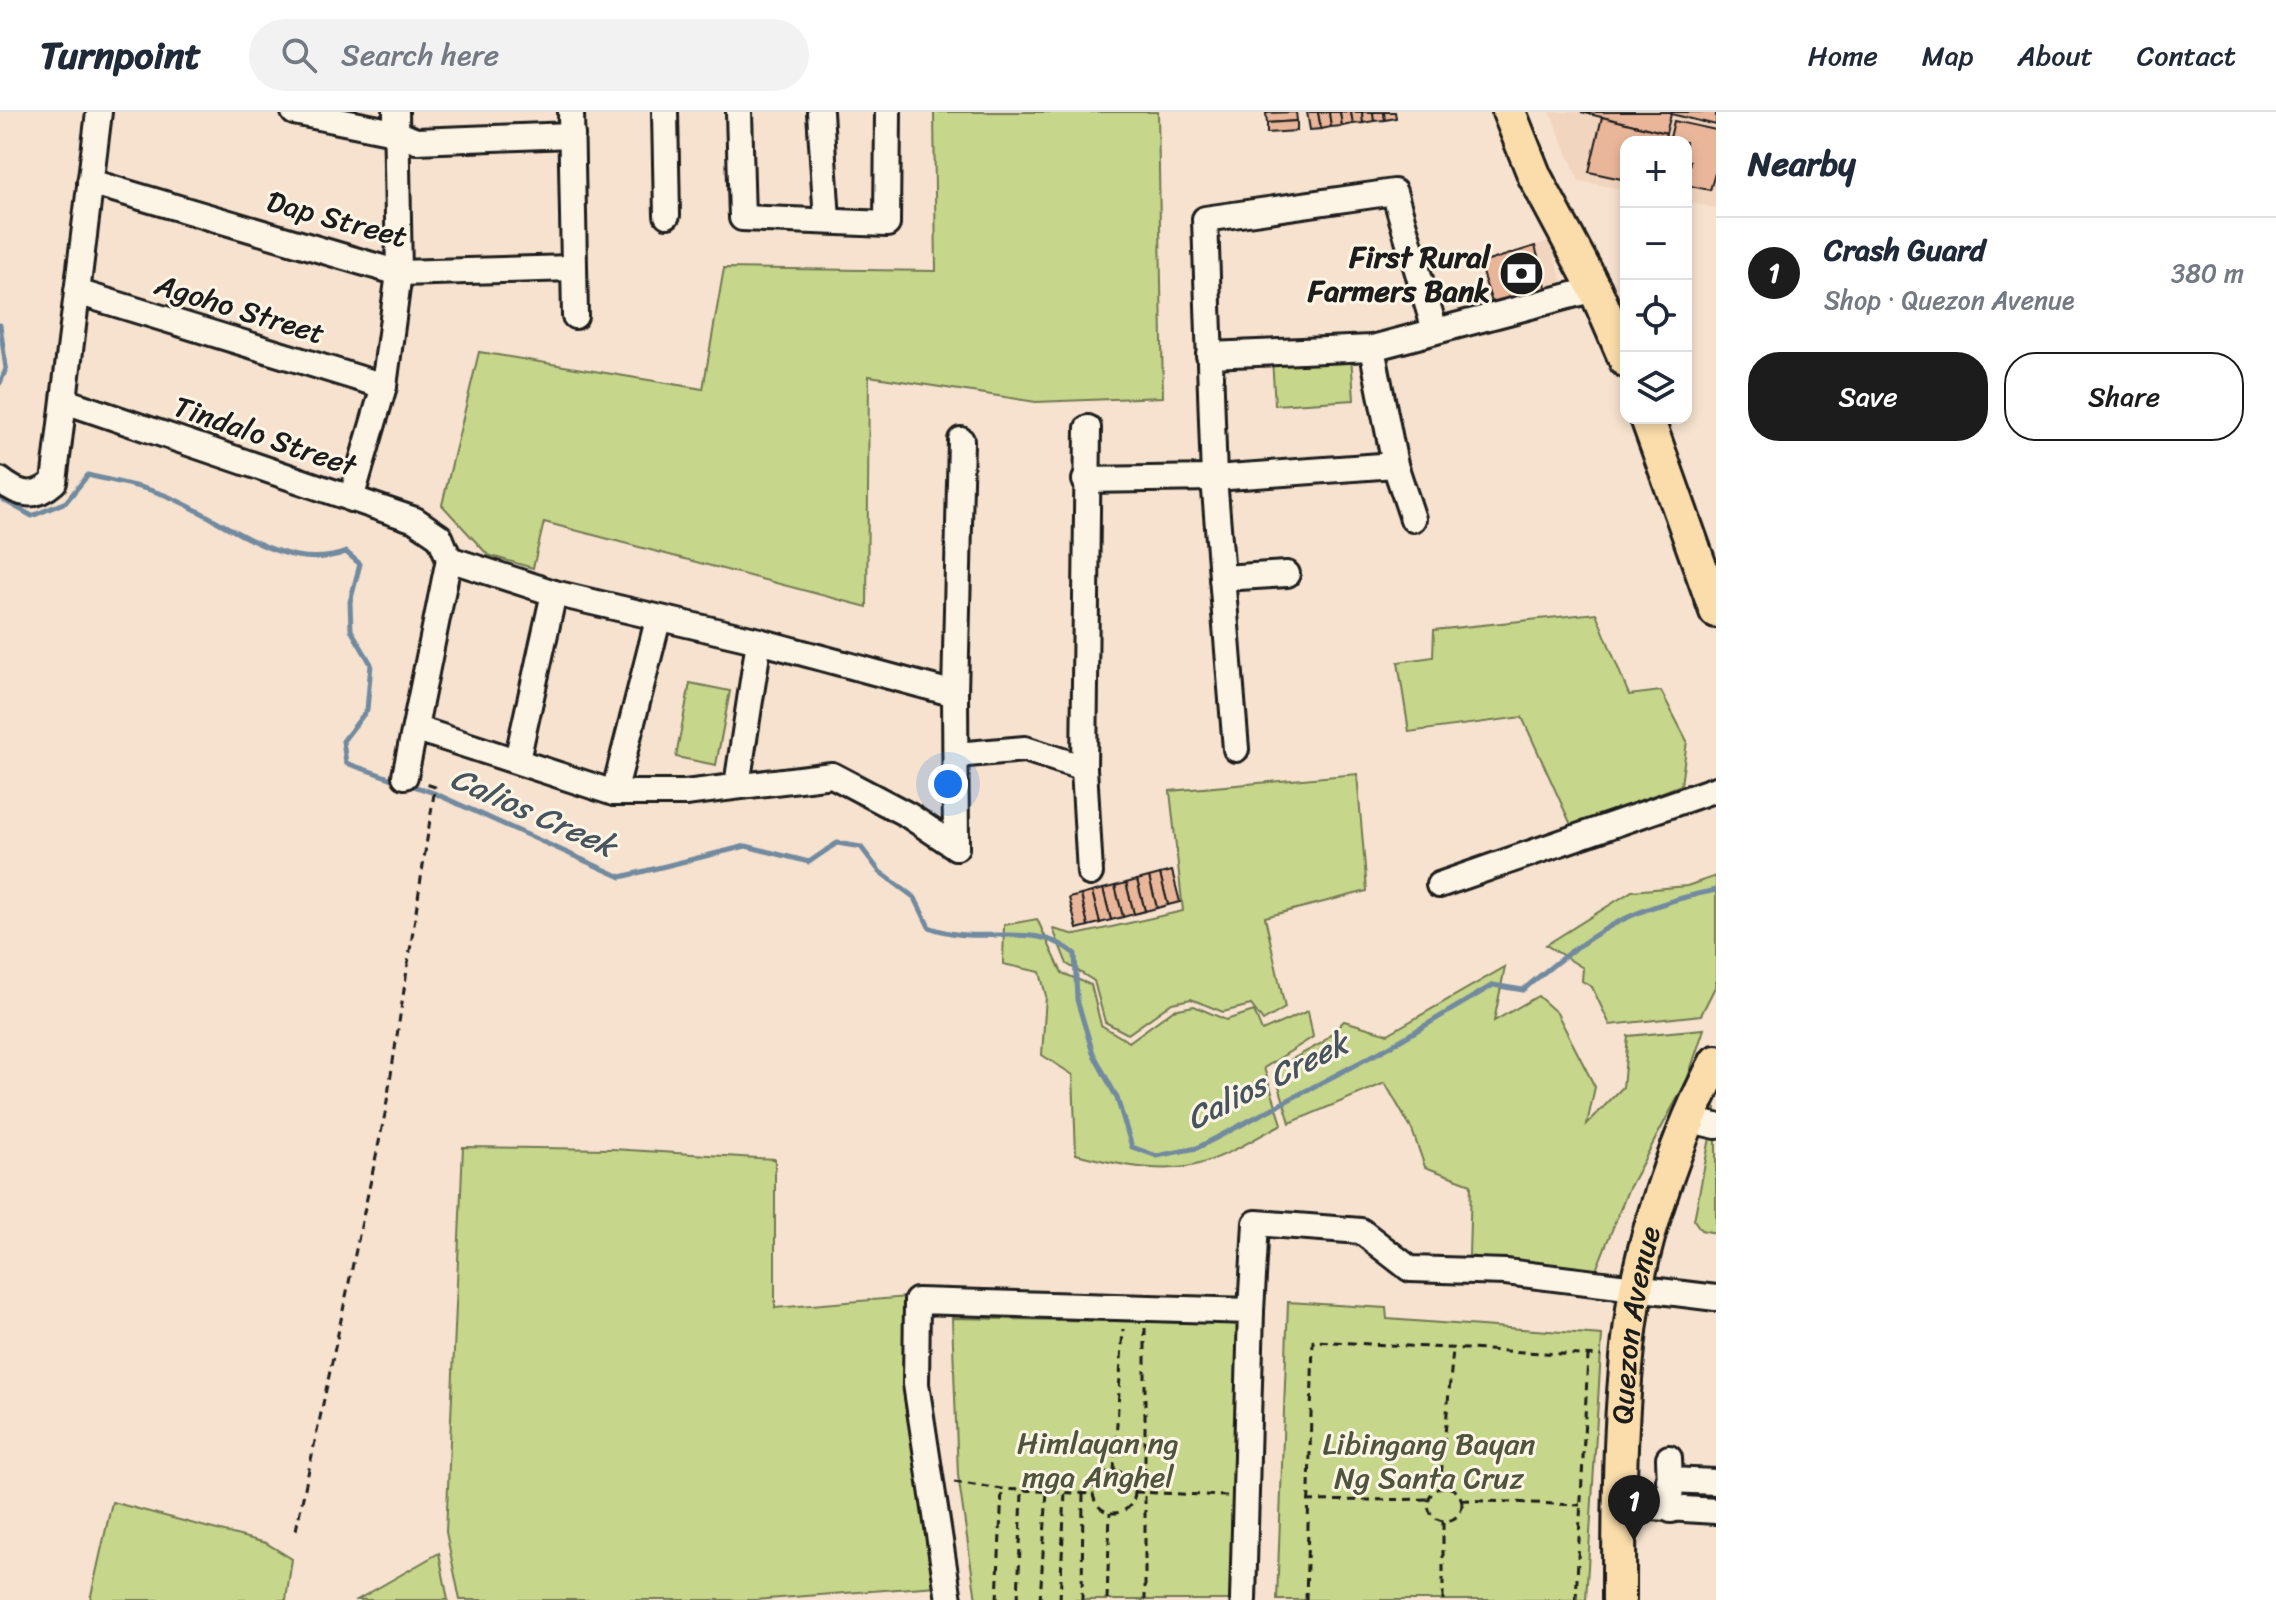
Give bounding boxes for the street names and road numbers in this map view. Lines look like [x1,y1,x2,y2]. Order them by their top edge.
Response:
street label: Dap Street [261,174,413,264]
street label: Agoho Street [147,257,332,360]
street label: Tindalo Street [166,379,366,493]
street label: Quezon Avenue [1595,1220,1677,1426]

